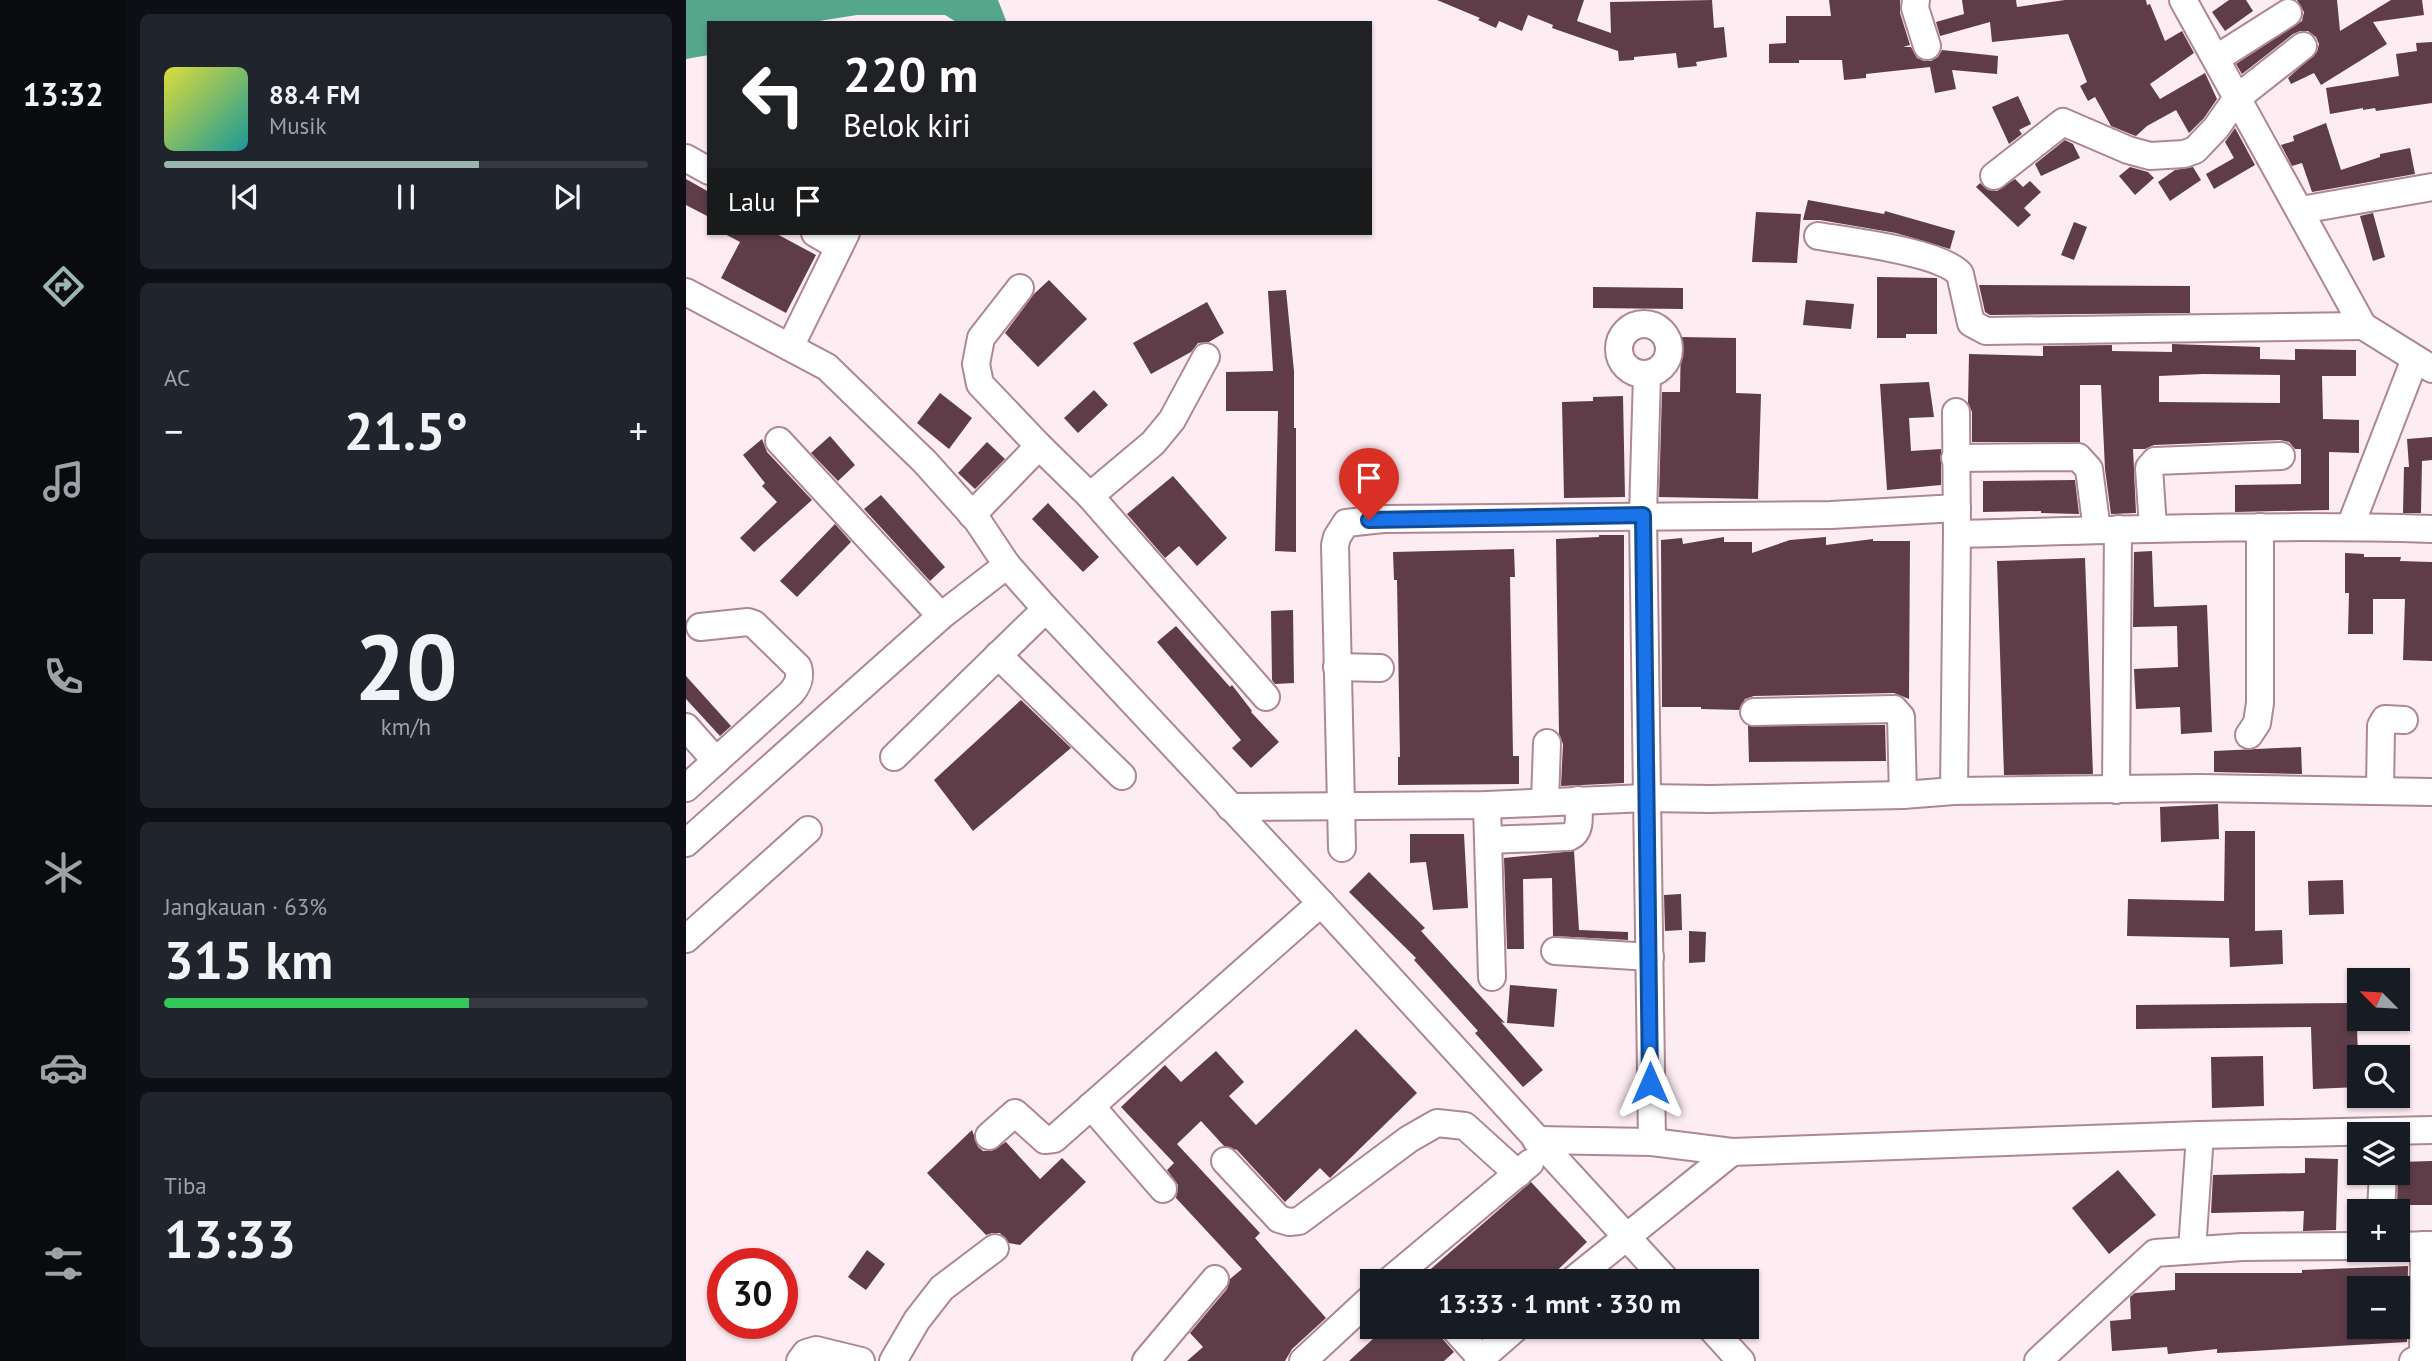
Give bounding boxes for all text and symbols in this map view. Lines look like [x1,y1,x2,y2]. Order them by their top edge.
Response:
text: 220 m [843,42,978,106]
icon: left [728,49,819,140]
text: 13:32 [22,73,104,115]
text: 88.4 FM [269,78,360,111]
text: Belok kiri [843,104,971,146]
text: Musik [269,111,326,140]
icon: previous [226,178,264,216]
icon: pause [387,178,425,216]
icon: next [548,178,586,216]
icon: arrive [789,182,827,220]
text: Lalu [728,185,775,218]
icon: directions [39,262,88,311]
text: AC [164,363,190,392]
text: 21.5° [344,397,468,464]
text: − [164,406,183,455]
text: + [629,406,648,455]
pin [1339,448,1399,520]
icon: music [39,457,88,506]
icon: arrive [1350,459,1388,497]
text: 20 [354,607,458,725]
icon: phone [39,652,88,701]
text: km/h [381,712,431,741]
icon: climate [39,848,88,897]
text: Jangkauan · 63% [164,892,327,921]
text: 315 km [164,926,333,993]
north arrow [2347,968,2410,1031]
map controls [2347,968,2410,1339]
icon: car [39,1043,88,1092]
button: search [2347,1045,2410,1108]
position arrow [1613,1046,1687,1120]
button: layers [2347,1122,2410,1185]
text: Tiba [164,1171,207,1200]
button: + [2347,1199,2410,1262]
text: 13:33 [164,1205,296,1272]
icon: filters [39,1239,88,1288]
speed limit sign: 30 [707,1248,798,1339]
button: − [2347,1276,2410,1339]
text: 13:33 · 1 mnt · 330 m [1438,1287,1681,1320]

